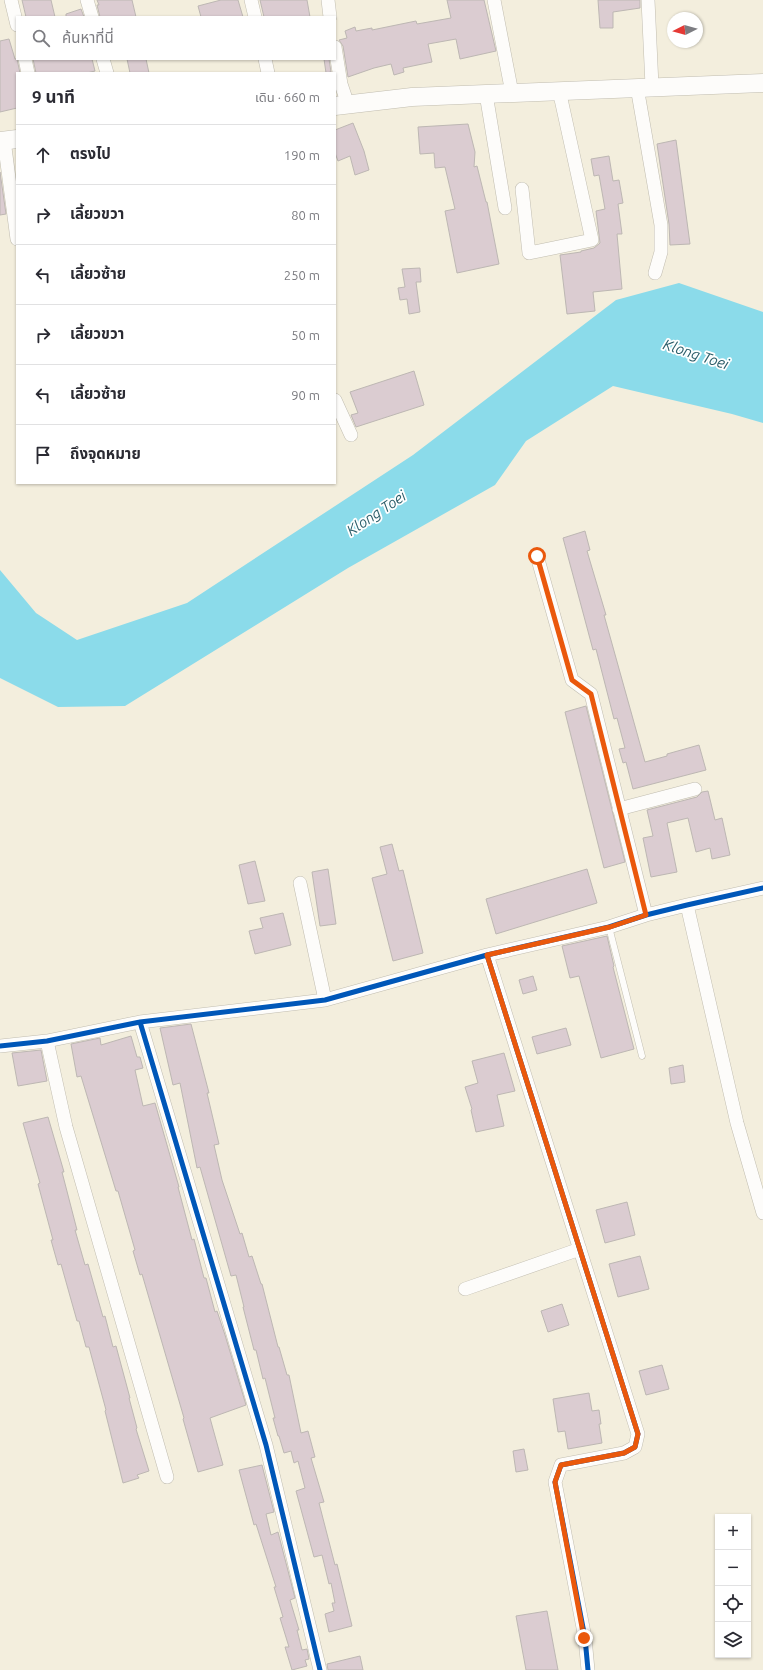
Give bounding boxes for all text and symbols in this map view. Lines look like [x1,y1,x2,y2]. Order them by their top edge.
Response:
north arrow [667,12,703,48]
search box [16,16,336,60]
icon: search [30,27,52,49]
text: ค้นหาที่นี่ [62,29,114,46]
text: 9 นาที [32,87,75,106]
text: เดิน · 660 m [255,90,320,104]
icon: ahead [32,144,54,166]
text: ตรงไป [70,145,111,162]
text: 190 m [284,148,320,162]
icon: right [32,204,54,226]
text: เลี้ยวขวา [70,205,124,222]
text: 80 m [291,208,320,222]
icon: left [32,264,54,286]
text: เลี้ยวซ้าย [70,265,126,282]
text: 250 m [284,268,320,282]
icon: right [32,324,54,346]
text: เลี้ยวขวา [70,325,124,342]
text: 50 m [291,328,320,342]
water label: Klong Toei [661,335,732,373]
icon: left [32,384,54,406]
text: เลี้ยวซ้าย [70,385,126,402]
text: 90 m [291,388,320,402]
icon: arrive [32,444,54,466]
text: ถึงจุดหมาย [70,445,141,462]
water label: Klong Toei [343,486,410,539]
route start [528,547,546,565]
map controls [715,1514,751,1658]
button: + [715,1514,751,1550]
button: − [715,1550,751,1586]
button: locate [715,1586,751,1622]
button: layers [715,1622,751,1658]
route end [575,1629,593,1647]

